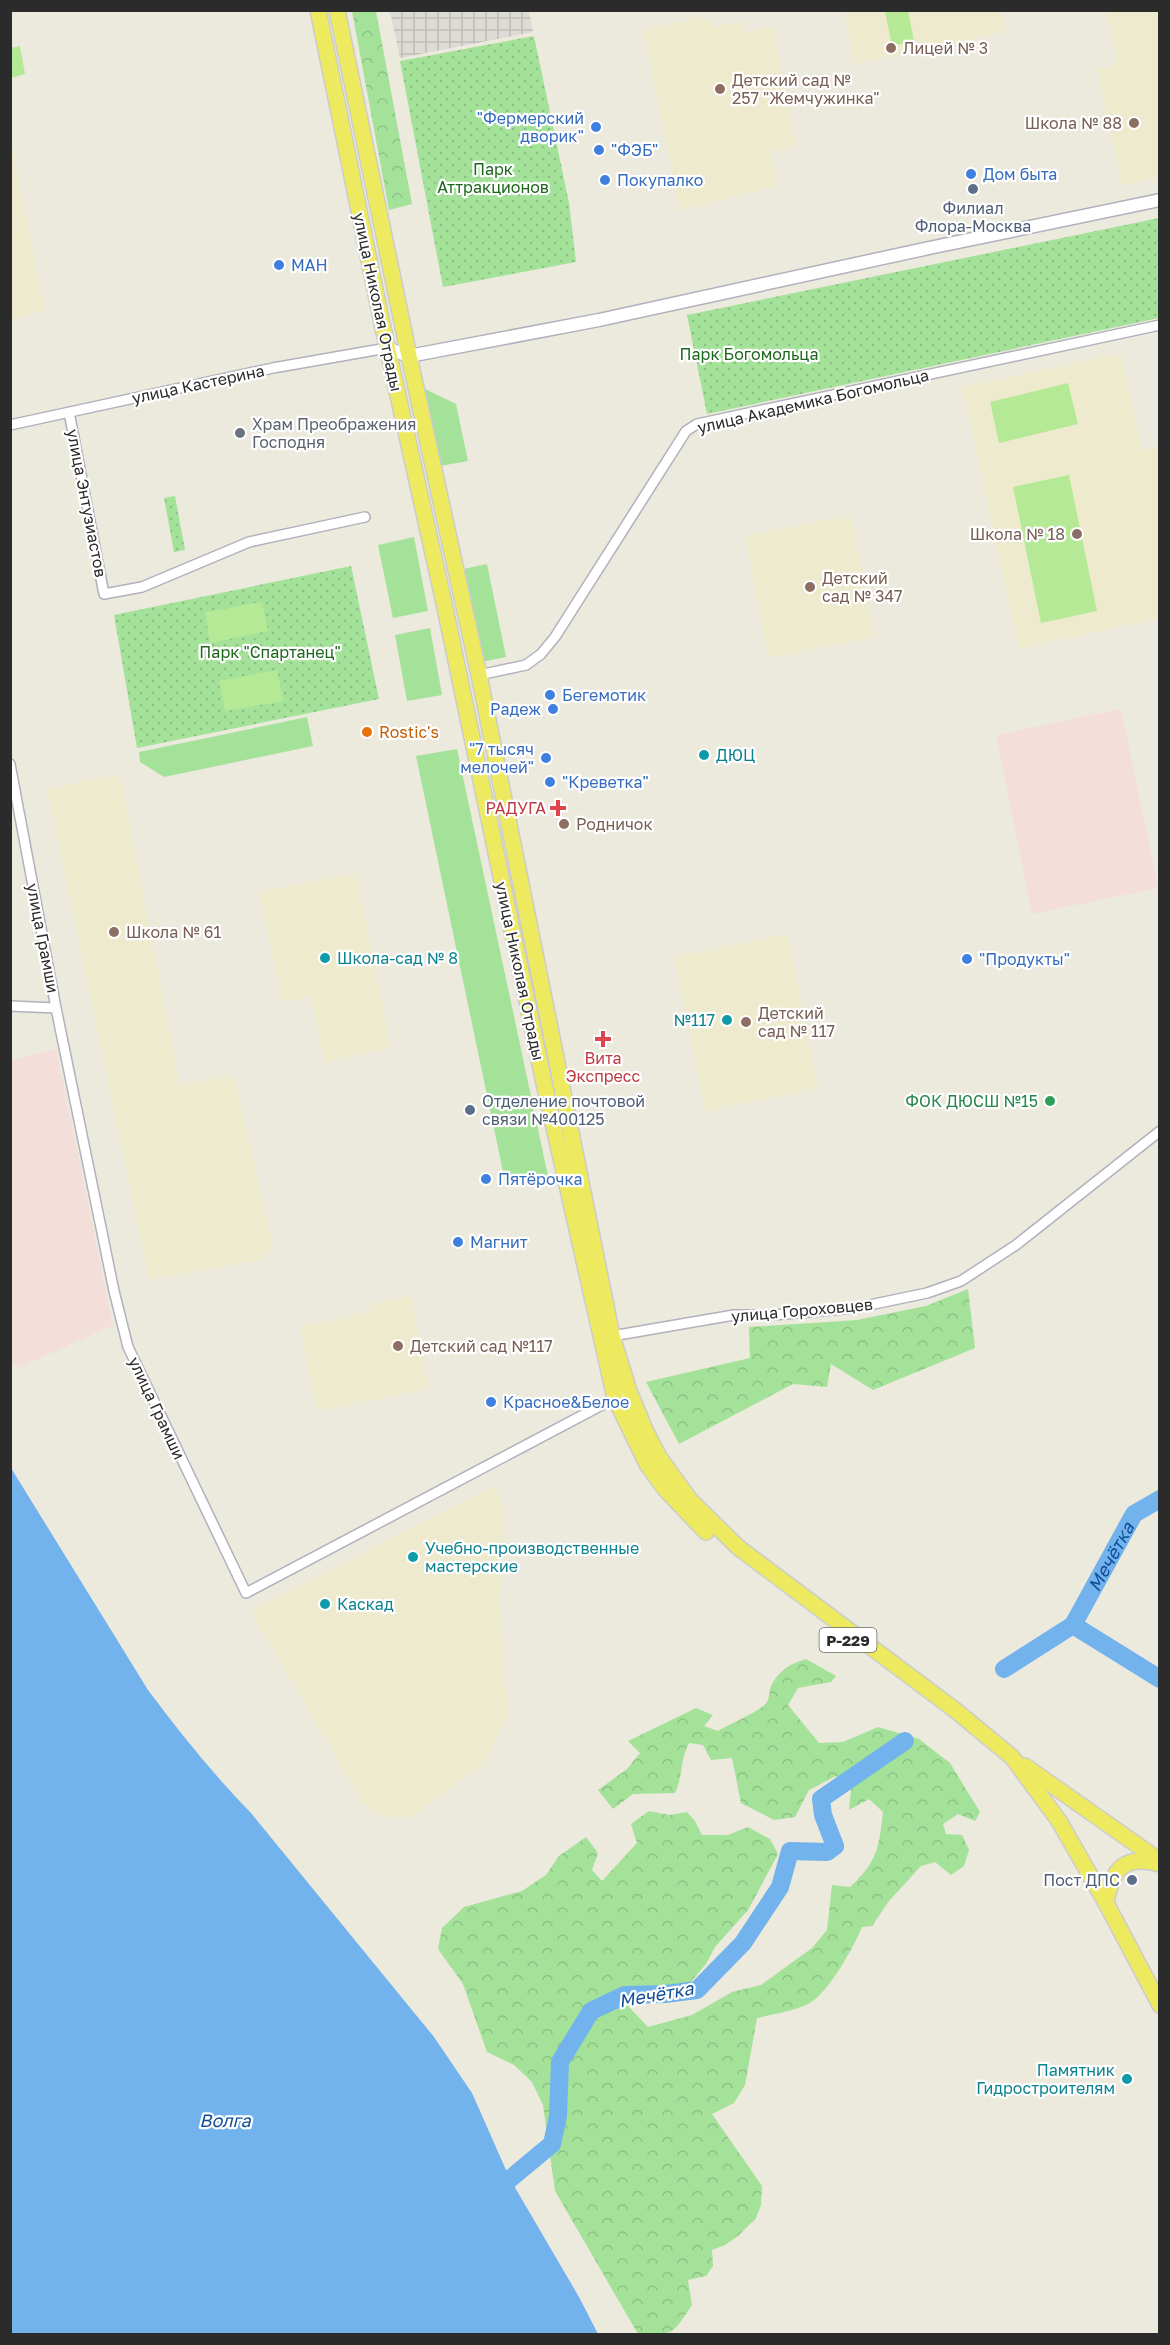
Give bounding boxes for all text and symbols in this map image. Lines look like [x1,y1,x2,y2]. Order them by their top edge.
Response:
place label: Лицей № 3 [903,38,988,58]
marker: Лицей № 3 [884,41,898,55]
place label: Детский сад № 257 "Жемчужинка" [732,70,880,108]
marker: Детский сад № 257 "Жемчужинка" [713,82,727,96]
place label: "Фермерский дворик" [477,108,584,146]
place label: Школа № 88 [1025,113,1122,133]
marker: Школа № 88 [1127,116,1141,130]
marker: "Фермерский дворик" [589,120,603,134]
place label: "ФЭБ" [611,140,658,160]
marker: "ФЭБ" [592,143,606,157]
park label: Парк Аттракционов [437,159,549,197]
place label: Дом быта [983,164,1057,184]
marker: Дом быта [964,167,978,181]
place label: Покупалко [617,170,703,190]
marker: Покупалко [598,173,612,187]
marker: Филиал Флора-Москва [966,182,980,196]
place label: Филиал Флора-Москва [915,198,1031,236]
street label: улица Николая Отрады [349,211,407,393]
place label: МАН [291,255,328,275]
marker: МАН [272,258,286,272]
park label: Парк Богомольца [680,344,818,364]
street label: улица Кастерина [130,360,266,408]
street label: улица Академика Богомольца [695,365,931,437]
place label: Храм Преображения Господня [252,414,416,452]
marker: Храм Преображения Господня [233,426,247,440]
street label: улица Энтузиастов [63,427,111,579]
place label: Школа № 18 [970,524,1065,544]
marker: Школа № 18 [1070,527,1084,541]
place label: Детский сад № 347 [822,568,903,606]
marker: Детский сад № 347 [803,580,817,594]
park label: Парк "Спартанец" [199,642,341,662]
place label: Бегемотик [562,685,646,705]
marker: Бегемотик [543,688,557,702]
place label: Радеж [490,699,541,719]
marker: Радеж [546,702,560,716]
place label: Rostic's [379,722,439,742]
marker: Rostic's [360,725,374,739]
place label: "7 тысяч мелочей" [460,739,534,777]
place label: ДЮЦ [716,745,755,765]
marker: ДЮЦ [697,748,711,762]
marker: "7 тысяч мелочей" [539,751,553,765]
place label: "Креветка" [562,772,649,792]
marker: "Креветка" [543,775,557,789]
place label: РАДУГА [485,798,546,818]
marker: РАДУГА [551,801,565,815]
place label: Родничок [576,814,653,834]
marker: Родничок [557,817,571,831]
street label: улица Николая Отрады [491,880,549,1062]
street label: улица Грамши [23,882,63,994]
place label: Школа № 61 [126,922,221,942]
marker: Школа № 61 [107,925,121,939]
place label: Школа-сад № 8 [337,948,458,968]
place label: "Продукты" [979,949,1070,969]
marker: Школа-сад № 8 [318,951,332,965]
marker: "Продукты" [960,952,974,966]
place label: Детский сад № 117 [758,1003,835,1041]
place label: №117 [673,1010,715,1030]
marker: №117 [720,1013,734,1027]
marker: Детский сад № 117 [739,1015,753,1029]
marker: Вита Экспресс [596,1032,610,1046]
place label: Вита Экспресс [566,1048,641,1086]
place label: Отделение почтовой связи №400125 [482,1091,645,1129]
place label: ФОК ДЮСШ №15 [905,1091,1038,1111]
marker: ФОК ДЮСШ №15 [1043,1094,1057,1108]
marker: Отделение почтовой связи №400125 [463,1103,477,1117]
place label: Пятёрочка [498,1169,582,1189]
marker: Пятёрочка [479,1172,493,1186]
place label: Магнит [470,1232,528,1252]
marker: Магнит [451,1235,465,1249]
street label: улица Гороховцев [730,1294,874,1326]
place label: Детский сад №117 [410,1336,553,1356]
marker: Детский сад №117 [391,1339,405,1353]
street label: улица Грамши [124,1353,190,1463]
place label: Красное&Белое [503,1392,629,1412]
marker: Красное&Белое [484,1395,498,1409]
water label: Мечётка [1083,1517,1139,1595]
place label: Учебно-производственные мастерские [425,1538,639,1576]
marker: Учебно-производственные мастерские [406,1550,420,1564]
place label: Каскад [337,1594,394,1614]
marker: Каскад [318,1597,332,1611]
road number: Р-229 [820,1628,876,1652]
place label: Пост ДПС [1043,1870,1120,1890]
marker: Пост ДПС [1125,1873,1139,1887]
water label: Мечётка [617,1976,696,2011]
place label: Памятник Гидростроителям [976,2060,1115,2098]
marker: Памятник Гидростроителям [1120,2072,1134,2086]
water label: Волга [199,2109,251,2131]

